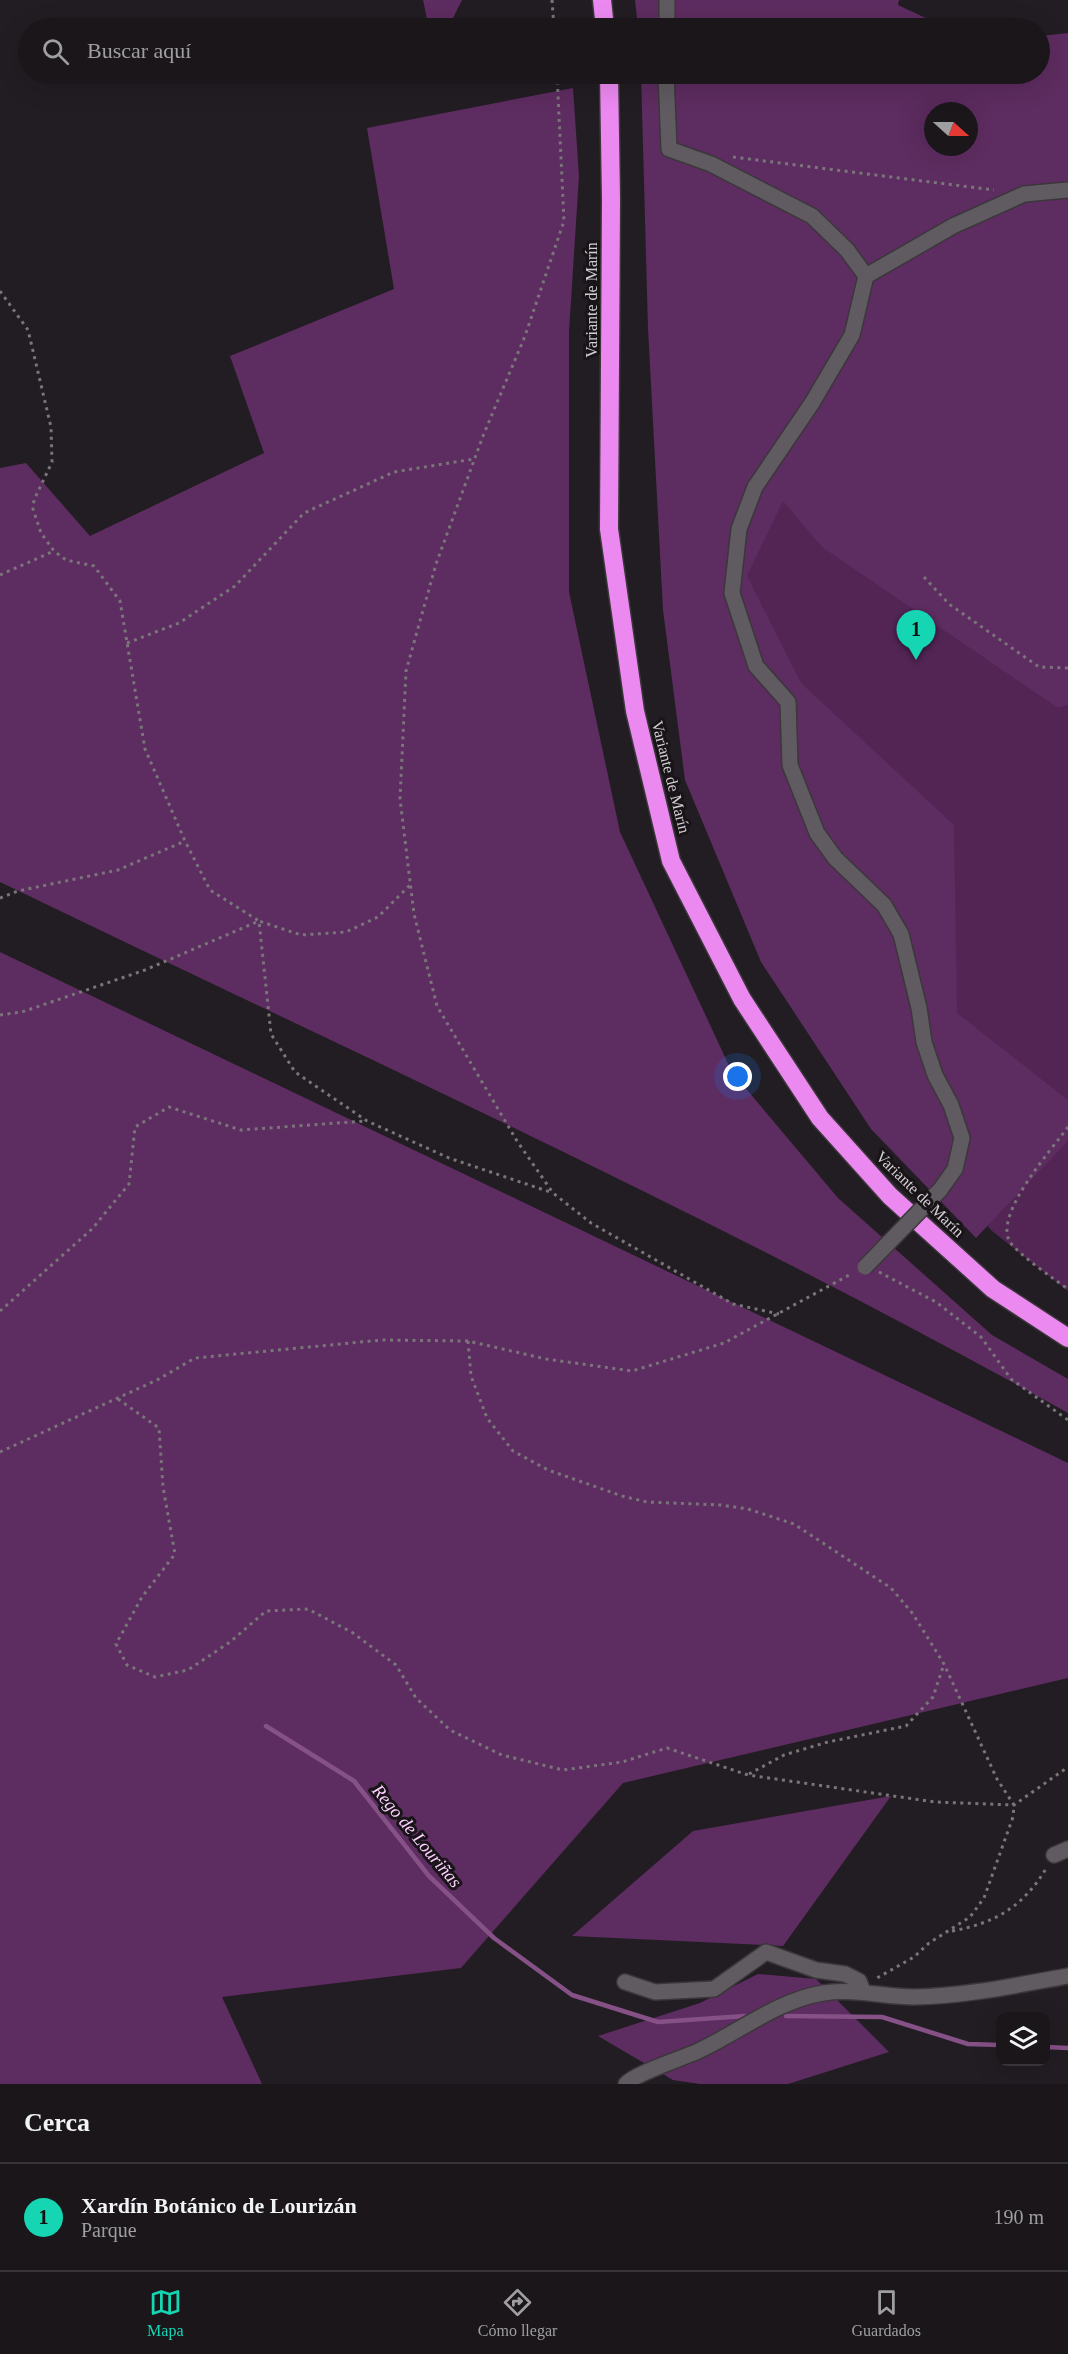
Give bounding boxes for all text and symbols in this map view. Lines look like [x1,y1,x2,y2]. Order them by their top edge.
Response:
search box [18,18,1050,84]
icon: search [39,35,72,68]
text: Buscar aquí [87,38,191,63]
north arrow [924,102,978,156]
street label: Variante de Marín [583,242,600,358]
pin: 1 [896,610,936,660]
street label: Variante de Marín [649,719,693,835]
your location [723,1062,752,1091]
street label: Variante de Marín [873,1148,967,1240]
water label: Rego de Louriñas [368,1780,466,1891]
map controls [996,2012,1050,2066]
button: layers [996,2012,1050,2066]
text: Cerca [24,2108,90,2137]
text: Xardín Botánico de Lourizán [81,2193,357,2218]
text: 1 [39,2206,49,2228]
text: 190 m [993,2206,1044,2228]
text: Parque [81,2219,137,2241]
tab: Mapa [147,2286,184,2340]
tab: Cómo llegar [478,2286,557,2340]
tab: Guardados [852,2286,921,2340]

